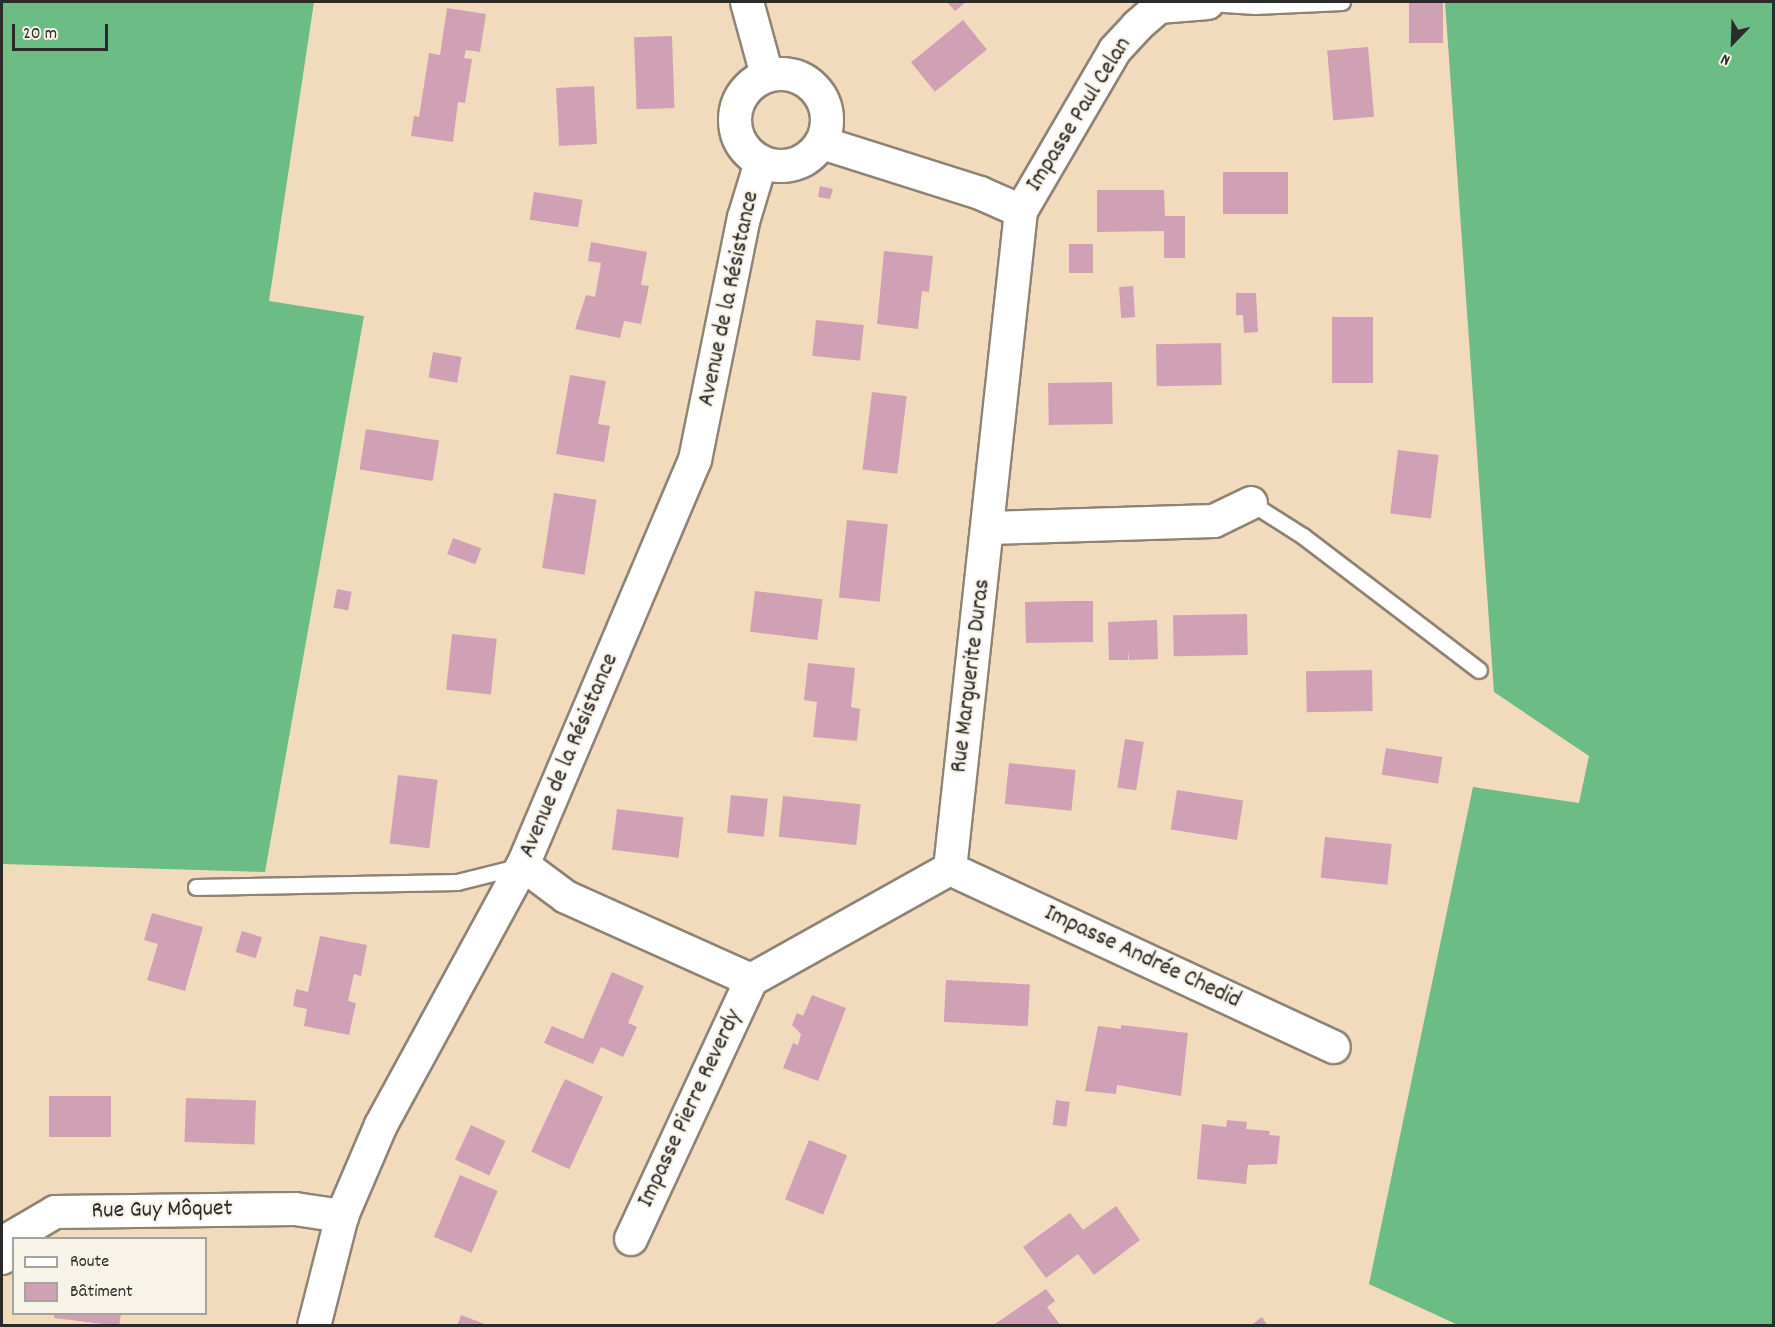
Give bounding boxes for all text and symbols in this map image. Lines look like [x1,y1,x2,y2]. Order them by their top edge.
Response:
scale bar [15,12,111,50]
north arrow [1703,12,1763,72]
text: 20 m [23,22,57,47]
street label: Impasse Paul Celan [1021,32,1139,198]
text: N [1718,47,1734,71]
street label: Avenue de la Résistance [693,189,767,409]
street label: Rue Marguerite Duras [946,578,998,774]
street label: Avenue de la Résistance [514,650,626,862]
street label: Impasse Andrée Chedid [1039,900,1245,1016]
street label: Impasse Pierre Reverdy [633,1006,749,1212]
street label: Rue Guy Môquet [91,1195,233,1227]
legend [12,1237,207,1315]
text: Route [70,1250,109,1275]
text: Bâtiment [70,1280,133,1305]

